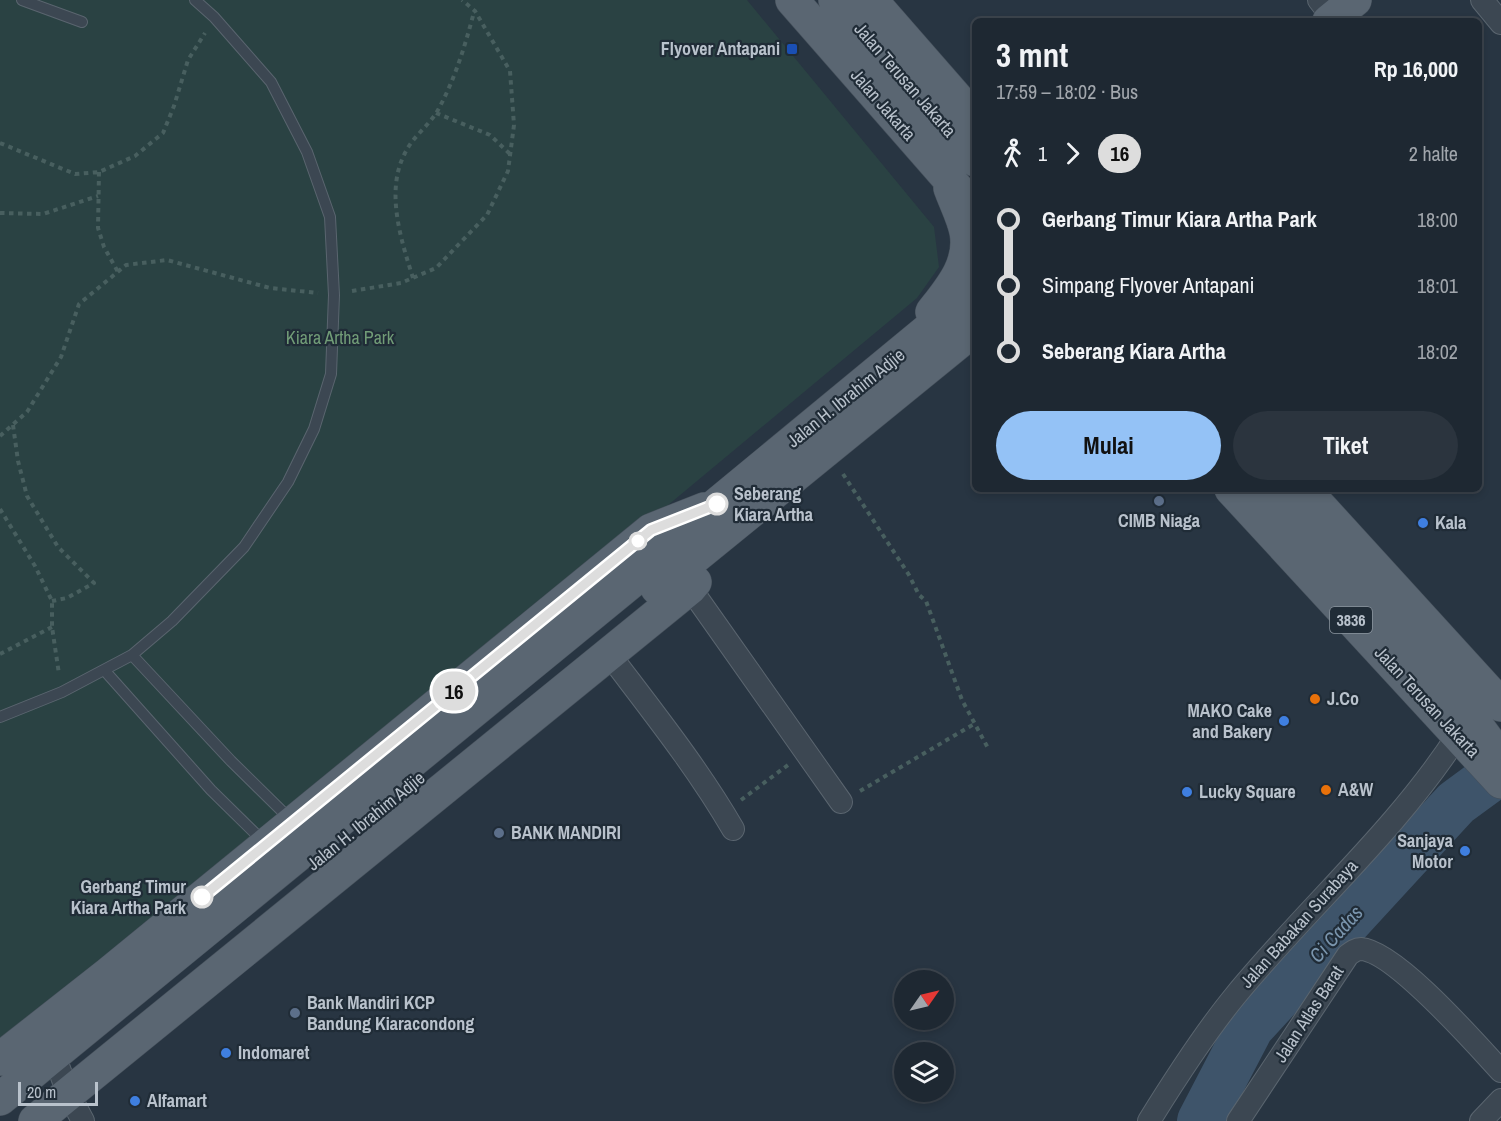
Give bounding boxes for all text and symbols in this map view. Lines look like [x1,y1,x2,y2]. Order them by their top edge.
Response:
street label: Jalan Terusan Jakarta [849,17,962,142]
text: 3 mnt [996,33,1068,77]
place label: Flyover Antapani [661,36,780,61]
marker: Flyover Antapani [785,42,799,56]
text: Rp 16,000 [1374,54,1458,84]
street label: Jalan Jakarta [845,63,922,146]
text: 17:59 – 18:02 · Bus [996,78,1138,105]
icon: walk [996,137,1029,170]
icon: forward [1056,137,1089,170]
text: 16 [1110,139,1129,168]
text: 1 [1038,140,1047,167]
text: 2 halte [1409,140,1458,167]
text: Gerbang Timur Kiara Artha Park [1042,204,1317,234]
text: 18:00 [1417,206,1458,233]
text: Simpang Flyover Antapani [1042,270,1255,300]
text: 18:01 [1417,272,1458,299]
park label: Kiara Artha Park [286,325,395,350]
text: Seberang Kiara Artha [1042,336,1226,366]
text: 18:02 [1417,338,1458,365]
street label: Jalan H. Ibrahim Adjie [781,342,910,453]
button: Mulai [996,411,1221,480]
button: Tiket [1233,411,1458,480]
place label: Seberang Kiara Artha [734,481,814,527]
marker: Seberang Kiara Artha [706,493,728,515]
marker: CIMB Niaga [1152,494,1166,508]
place label: CIMB Niaga [1118,508,1201,533]
place label: Kala [1435,510,1467,535]
marker: Kala [1416,516,1430,530]
unlabelled marker [629,532,647,550]
road number: 3836 [1330,607,1372,633]
street label: Jalan Terusan Jakarta [1369,640,1486,763]
line badge: 16 [427,672,481,710]
text: 16 [444,677,464,706]
place label: J.Co [1327,686,1359,711]
marker: J.Co [1308,692,1322,706]
place label: MAKO Cake and Bakery [1188,698,1273,744]
marker: MAKO Cake and Bakery [1277,714,1291,728]
street label: Jalan H. Ibrahim Adjie [301,765,430,876]
place label: A&W [1338,777,1373,802]
place label: Lucky Square [1199,779,1296,804]
marker: A&W [1319,783,1333,797]
marker: Lucky Square [1180,785,1194,799]
place label: BANK MANDIRI [511,820,621,845]
marker: BANK MANDIRI [492,826,506,840]
place label: Sanjaya Motor [1397,828,1454,874]
marker: Sanjaya Motor [1458,844,1472,858]
street label: Jalan Babakan Surabaya [1234,854,1363,993]
place label: Gerbang Timur Kiara Artha Park [71,874,187,920]
marker: Gerbang Timur Kiara Artha Park [191,886,213,908]
water label: Ci Cadas [1303,899,1369,968]
street label: Jalan Atlas Barat [1268,960,1349,1067]
north arrow [894,970,954,1030]
map controls [894,970,954,1102]
place label: Bank Mandiri KCP Bandung Kiaracondong [307,990,474,1036]
marker: Bank Mandiri KCP Bandung Kiaracondong [288,1006,302,1020]
place label: Indomaret [238,1040,309,1065]
button: layers [894,1042,954,1102]
marker: Indomaret [219,1046,233,1060]
scale bar [18,1079,98,1106]
text: 20 m [27,1081,56,1103]
place label: Alfamart [147,1088,207,1113]
marker: Alfamart [128,1094,142,1108]

